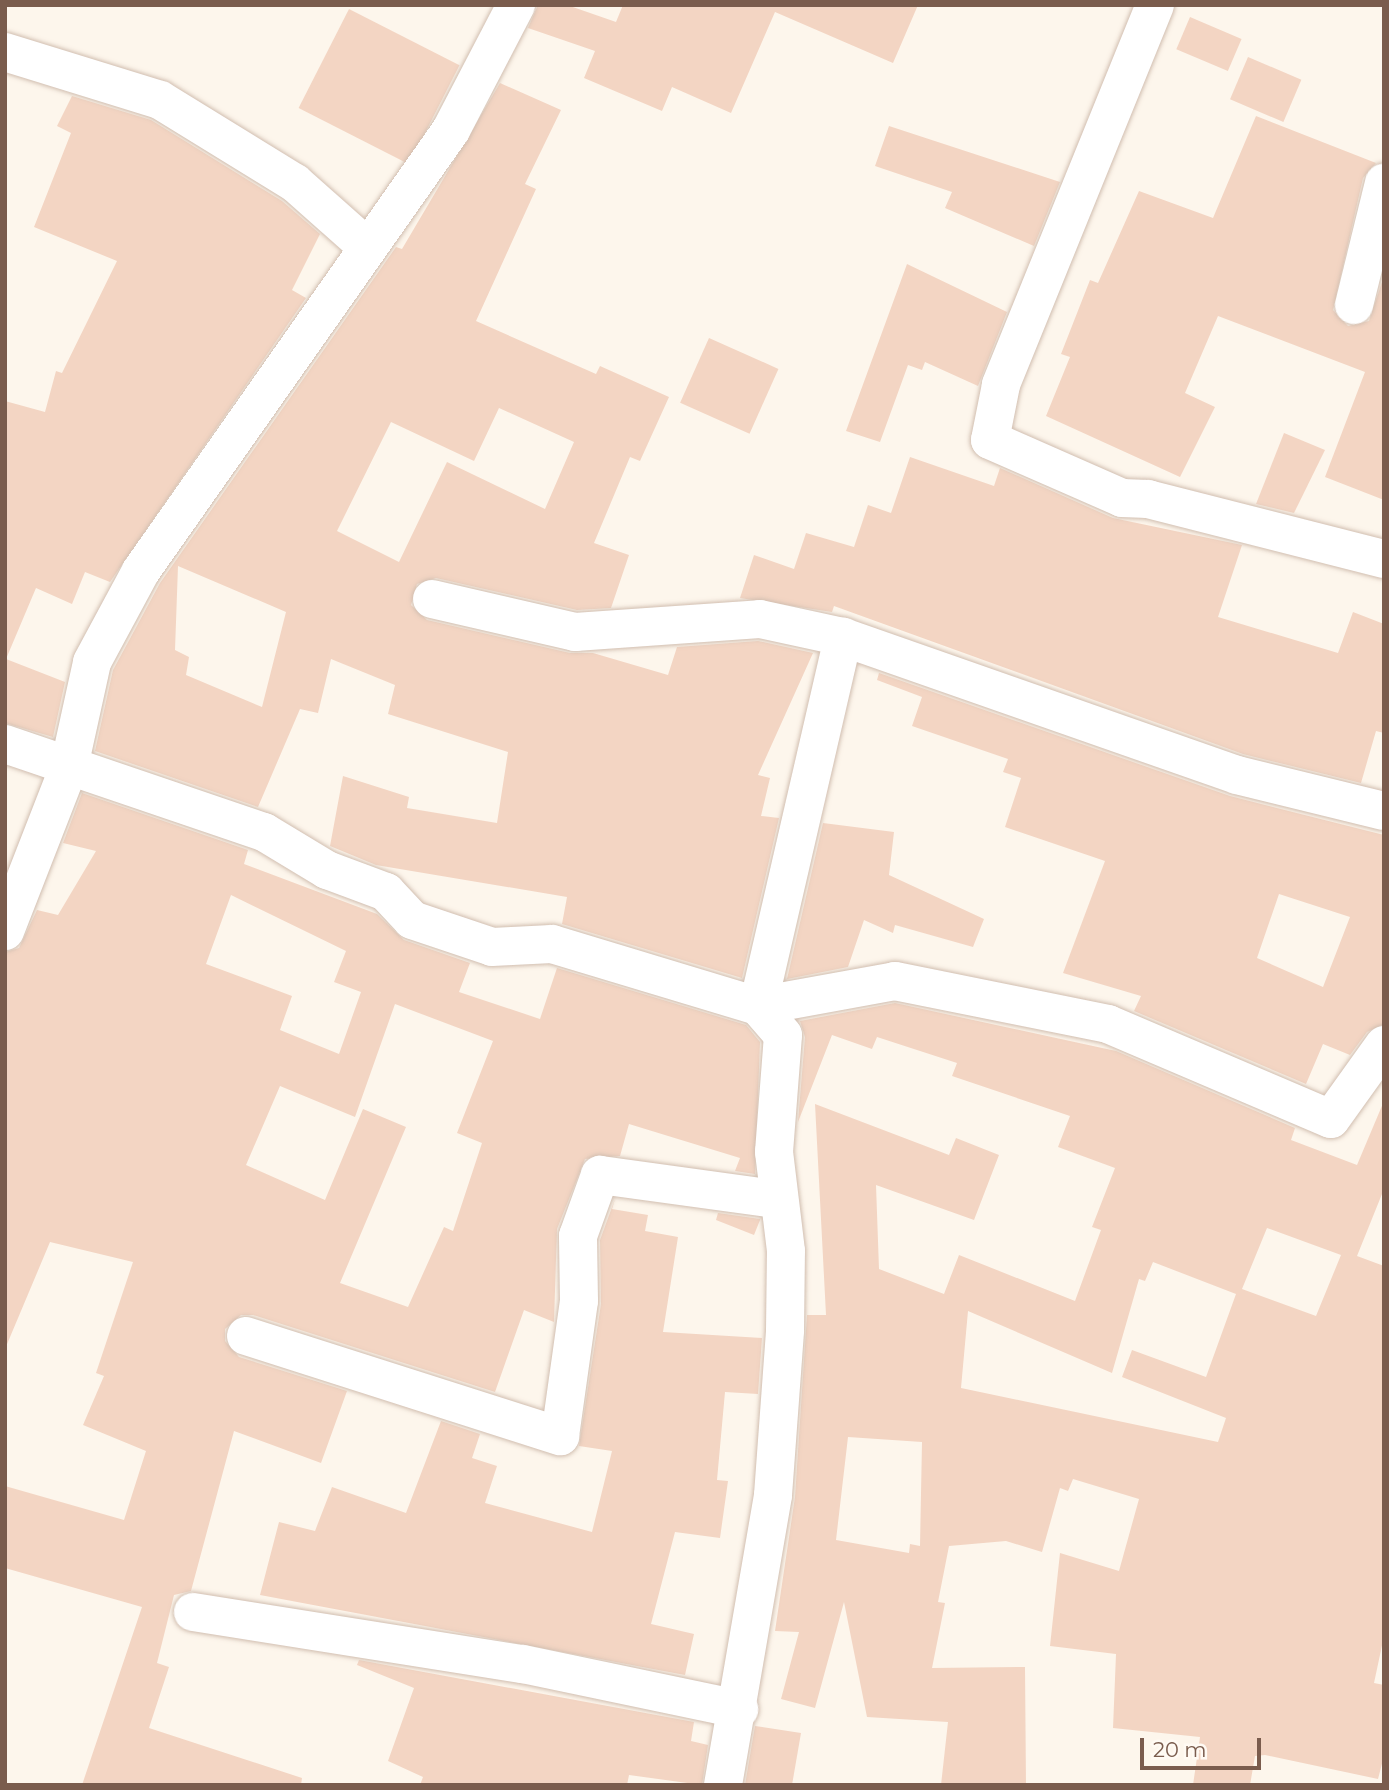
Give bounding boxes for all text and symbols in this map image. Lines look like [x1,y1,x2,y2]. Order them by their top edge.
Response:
scale bar [1144,1724,1265,1768]
text: 20 m [1153,1737,1207,1762]

